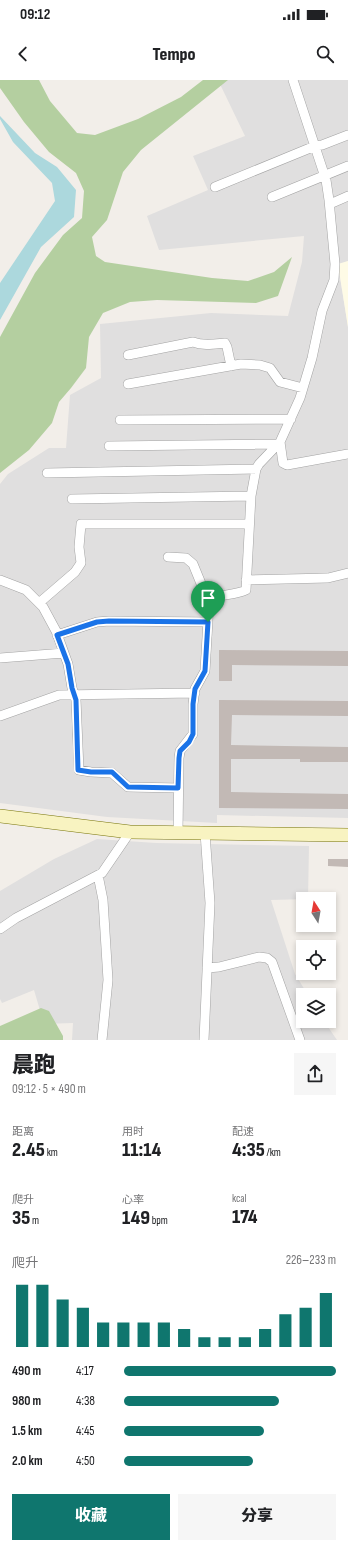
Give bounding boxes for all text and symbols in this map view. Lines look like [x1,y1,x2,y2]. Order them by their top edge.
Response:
text: 09:12 [20,5,50,24]
icon: back [12,43,34,65]
icon: search [314,43,336,65]
text: Tempo [152,44,196,65]
pin [191,581,225,622]
icon: arrive [197,587,219,609]
north arrow [296,892,336,932]
map controls [296,892,336,1028]
button: locate [296,940,336,980]
button: layers [296,988,336,1028]
text: 晨跑 [12,1052,56,1079]
button: share [294,1053,336,1095]
text: 09:12 · 5 × 490 m [12,1081,86,1097]
text: 距离 [12,1125,34,1138]
text: 用时 [122,1125,144,1138]
text: 配速 [232,1125,254,1138]
text: 2.45 [12,1138,45,1162]
text: 11:14 [122,1138,161,1162]
text: 4:35 [232,1138,265,1162]
text: km [45,1146,58,1159]
text: /km [265,1146,281,1159]
text: kcal [232,1192,247,1205]
text: 爬升 [12,1193,34,1206]
text: 心率 [122,1193,144,1206]
text: 174 [232,1205,258,1229]
text: 35 [12,1206,30,1230]
text: 149 [122,1206,150,1230]
text: m [30,1214,39,1227]
text: bpm [150,1214,168,1227]
text: 226–233 m [286,1252,336,1268]
text: 爬升 [12,1255,38,1271]
text: 490 m [12,1363,41,1379]
text: 4:17 [76,1363,94,1379]
text: 980 m [12,1393,41,1409]
text: 4:38 [76,1393,95,1409]
text: 1.5 km [12,1423,42,1439]
text: 4:45 [76,1423,95,1439]
text: 2.0 km [12,1453,43,1469]
text: 4:50 [76,1453,95,1469]
button: 收藏 [12,1494,170,1540]
button: 分享 [178,1494,336,1540]

